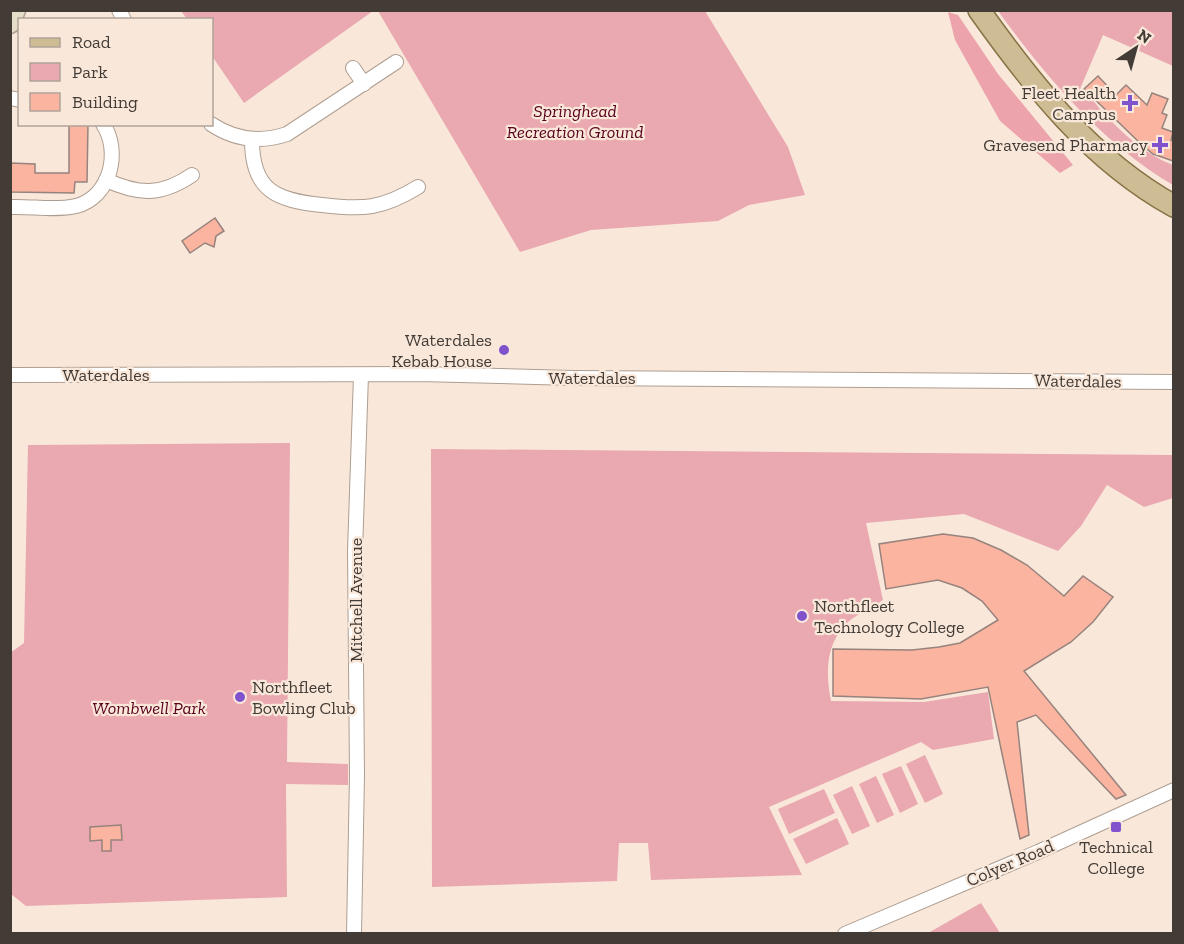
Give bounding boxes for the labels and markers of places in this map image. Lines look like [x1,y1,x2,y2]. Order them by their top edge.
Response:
place label: Fleet Health Campus [1022,82,1116,125]
marker: Fleet Health Campus [1121,94,1139,112]
place label: Gravesend Pharmacy [983,134,1149,156]
marker: Gravesend Pharmacy [1153,138,1167,152]
place label: Waterdales Kebab House [391,329,492,372]
marker: Waterdales Kebab House [497,343,511,357]
place label: Northfleet Technology College [814,595,964,638]
marker: Northfleet Technology College [795,609,809,623]
place label: Northfleet Bowling Club [252,676,356,719]
marker: Northfleet Bowling Club [233,690,247,704]
marker: Technical College [1109,820,1123,834]
place label: Technical College [1079,836,1153,879]

